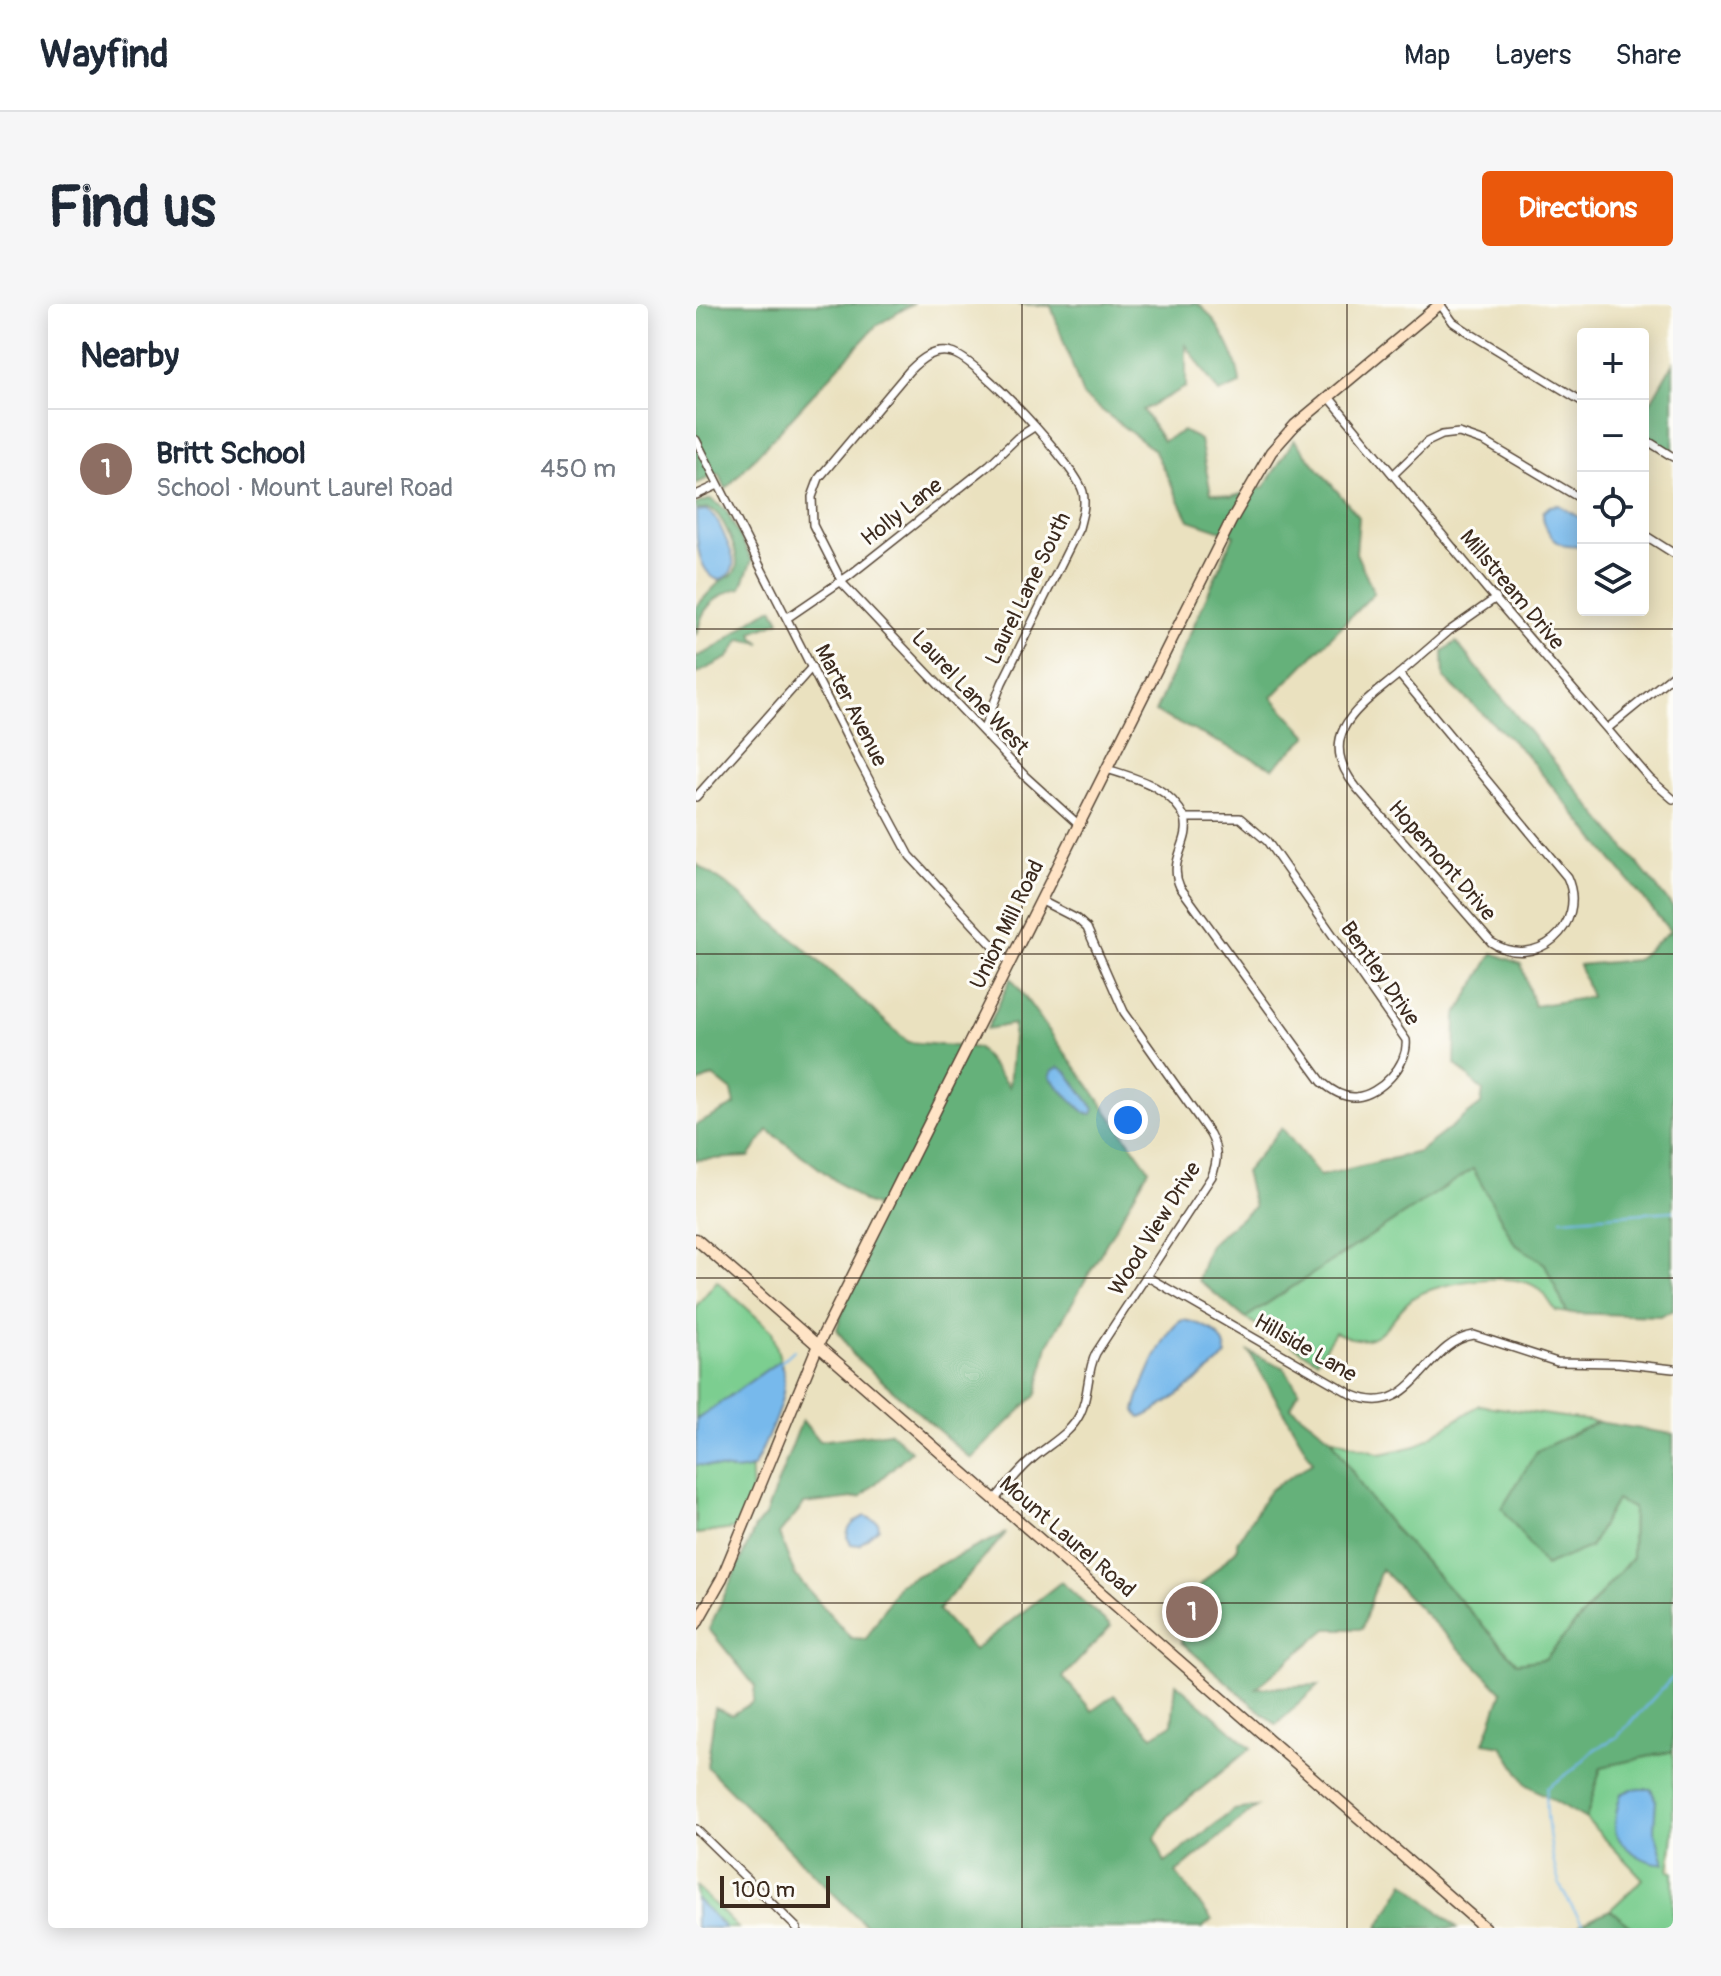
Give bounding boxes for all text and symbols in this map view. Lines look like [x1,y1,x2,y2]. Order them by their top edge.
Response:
text: Wayfind [40,31,169,79]
text: Map [1404,38,1450,73]
text: Layers [1494,38,1571,73]
text: Share [1615,38,1681,73]
button: Directions [1482,171,1673,246]
text: Find us [48,174,216,243]
map controls [1577,328,1649,616]
button: + [1577,328,1649,400]
text: Nearby [80,335,179,378]
button: − [1577,400,1649,472]
text: Britt School [156,435,306,472]
text: 1 [101,453,111,485]
text: 450 m [540,453,616,485]
street label: Holly Lane [855,471,948,552]
text: School · Mount Laurel Road [156,472,453,504]
button: locate [1577,472,1649,544]
street label: Laurel Lane South [979,507,1077,669]
street label: Millstream Drive [1454,524,1571,656]
button: layers [1577,544,1649,616]
street label: Laurel Lane West [905,625,1035,761]
street label: Marter Avenue [808,639,894,772]
street label: Hopemont Drive [1382,795,1502,927]
street label: Union Mill Road [964,855,1050,994]
street label: Bentley Drive [1334,916,1426,1031]
your location [1108,1100,1148,1140]
street label: Wood View Drive [1103,1156,1207,1301]
street label: Hillside Lane [1249,1307,1362,1389]
street label: Mount Laurel Road [993,1470,1141,1604]
pin: 1 [1166,1582,1218,1642]
scale bar [720,1872,830,1908]
text: 100 m [732,1876,795,1904]

